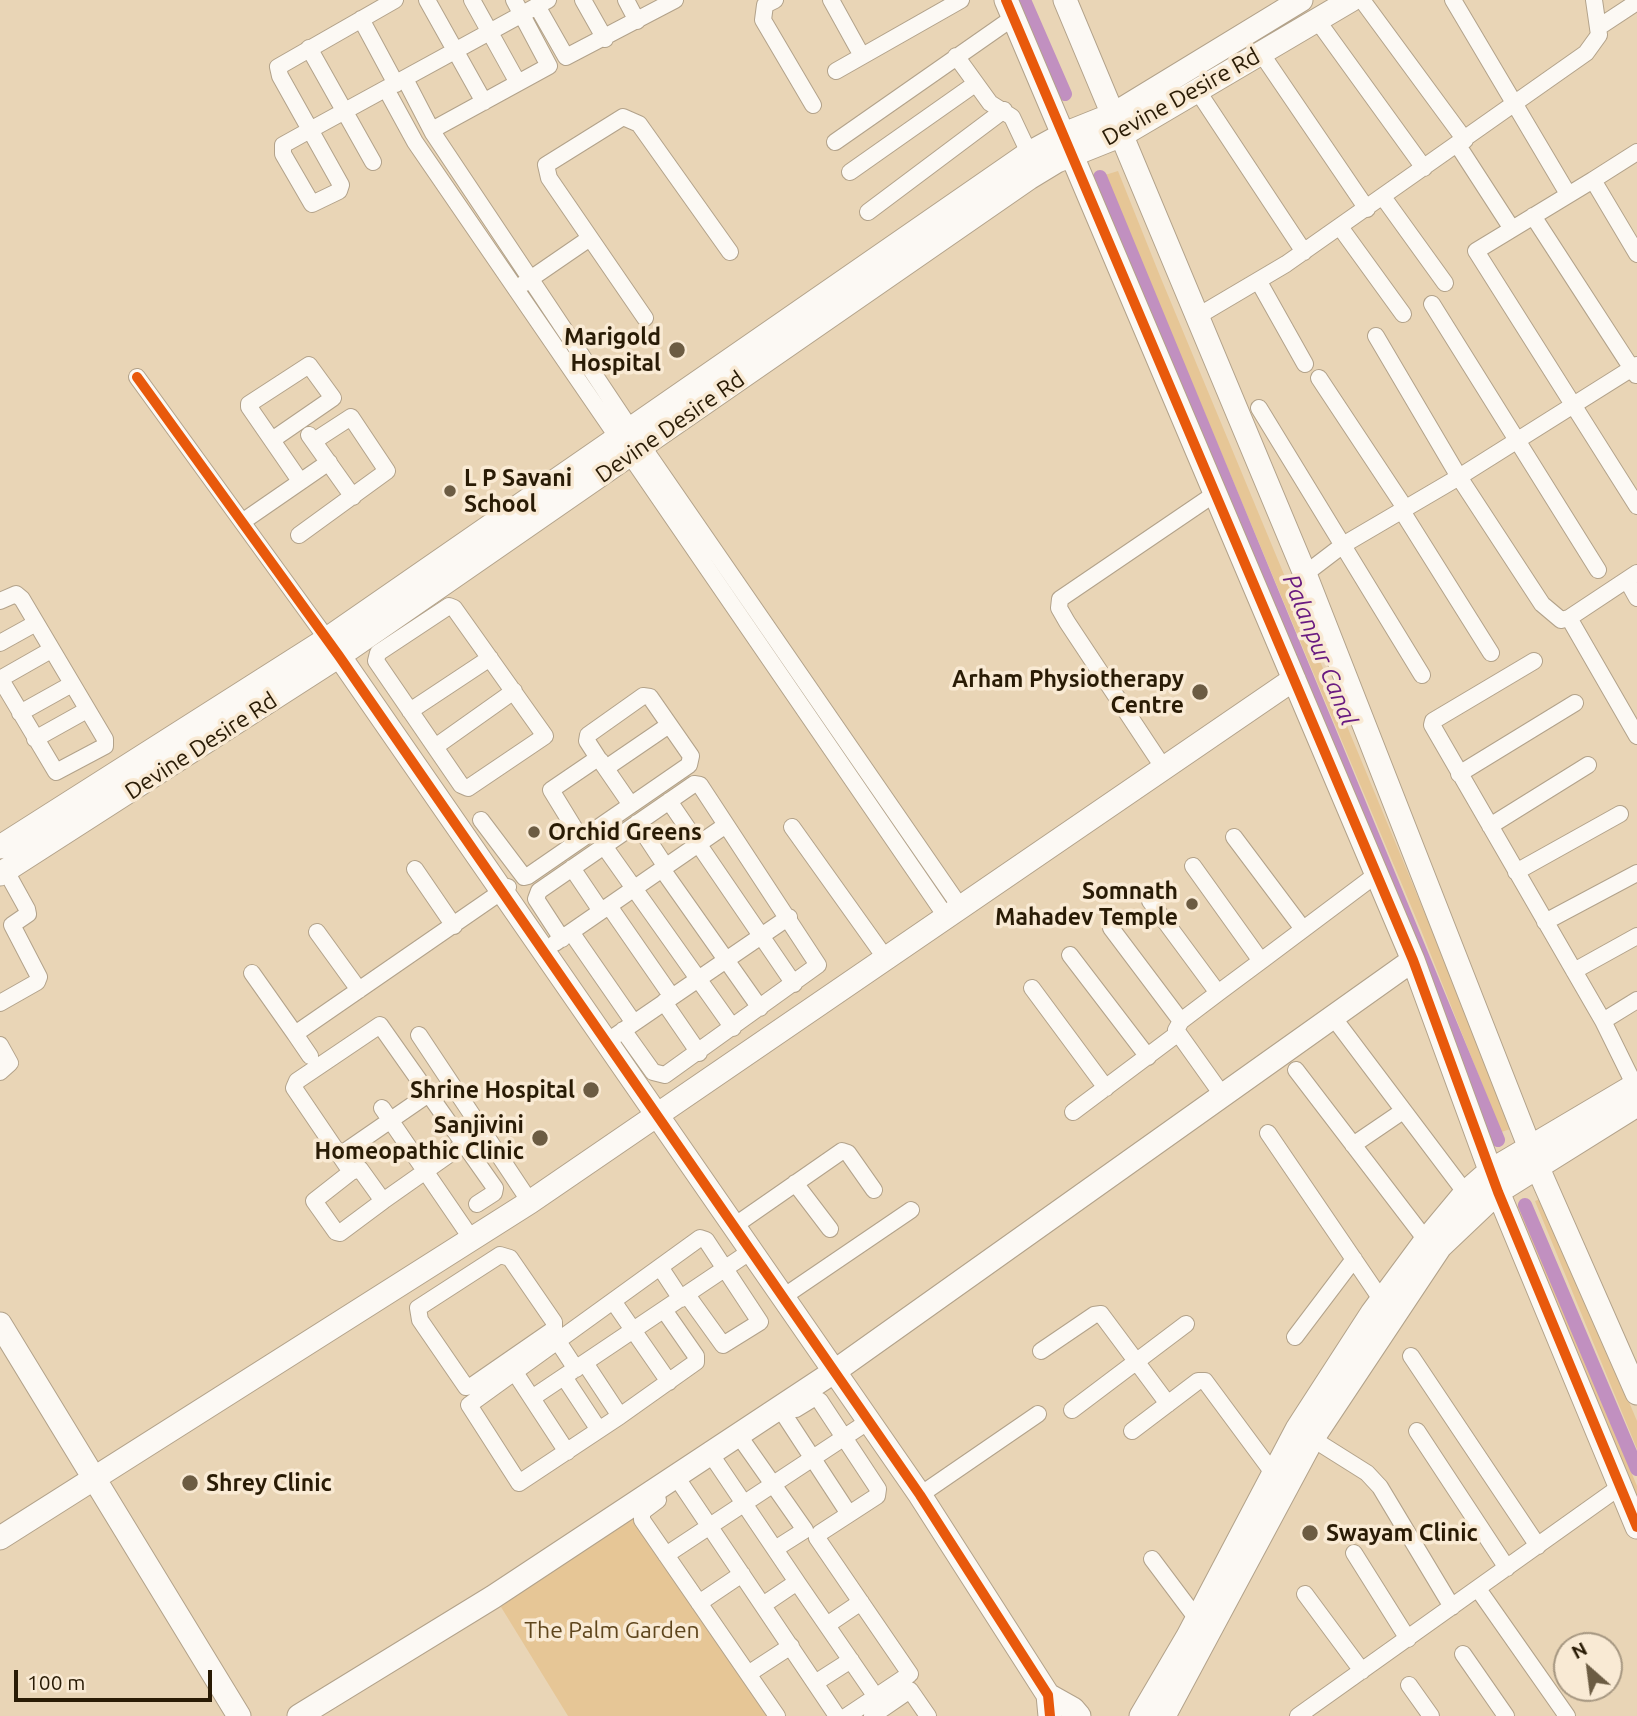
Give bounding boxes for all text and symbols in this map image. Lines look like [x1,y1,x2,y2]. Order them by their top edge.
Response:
street label: Devine Desire Rd [1097,42,1265,152]
place label: Marigold Hospital [564,323,661,377]
marker: Marigold Hospital [667,340,687,360]
street label: Devine Desire Rd [590,365,750,489]
place label: L P Savani School [464,464,572,518]
marker: L P Savani School [442,483,458,499]
water label: Palanpur Canal [1277,570,1363,730]
place label: Arham Physiotherapy Centre [952,665,1184,719]
marker: Arham Physiotherapy Centre [1190,682,1210,702]
street label: Devine Desire Rd [120,687,282,805]
place label: Orchid Greens [548,818,702,846]
marker: Orchid Greens [526,824,542,840]
place label: Somnath Mahadev Temple [995,877,1178,931]
marker: Somnath Mahadev Temple [1184,896,1200,912]
place label: Shrine Hospital [410,1076,575,1104]
marker: Shrine Hospital [581,1080,601,1100]
place label: Sanjivini Homeopathic Clinic [315,1111,524,1165]
marker: Sanjivini Homeopathic Clinic [530,1128,550,1148]
place label: Shrey Clinic [206,1469,332,1497]
marker: Shrey Clinic [180,1473,200,1493]
place label: Swayam Clinic [1326,1519,1478,1547]
marker: Swayam Clinic [1300,1523,1320,1543]
park label: The Palm Garden [524,1616,700,1644]
north arrow [1553,1632,1623,1702]
text: N [1568,1637,1591,1663]
scale bar [18,1656,215,1700]
text: 100 m [27,1670,85,1694]

